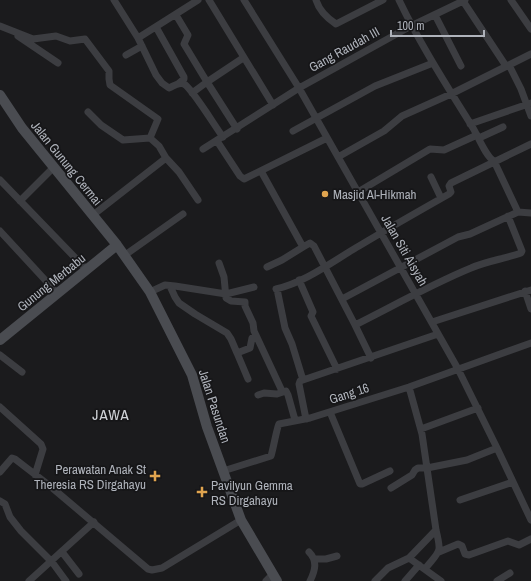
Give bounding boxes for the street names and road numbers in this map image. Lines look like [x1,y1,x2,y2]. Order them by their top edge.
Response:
street label: Gang Raudah III [306,23,383,76]
street label: Jalan Gunung Cermai [27,117,106,209]
street label: Jalan Siti Aisyah [377,212,432,289]
street label: Gunung Merbabu [14,250,89,315]
street label: Jalan Pasundan [195,367,234,445]
street label: Gang 16 [327,379,371,408]

